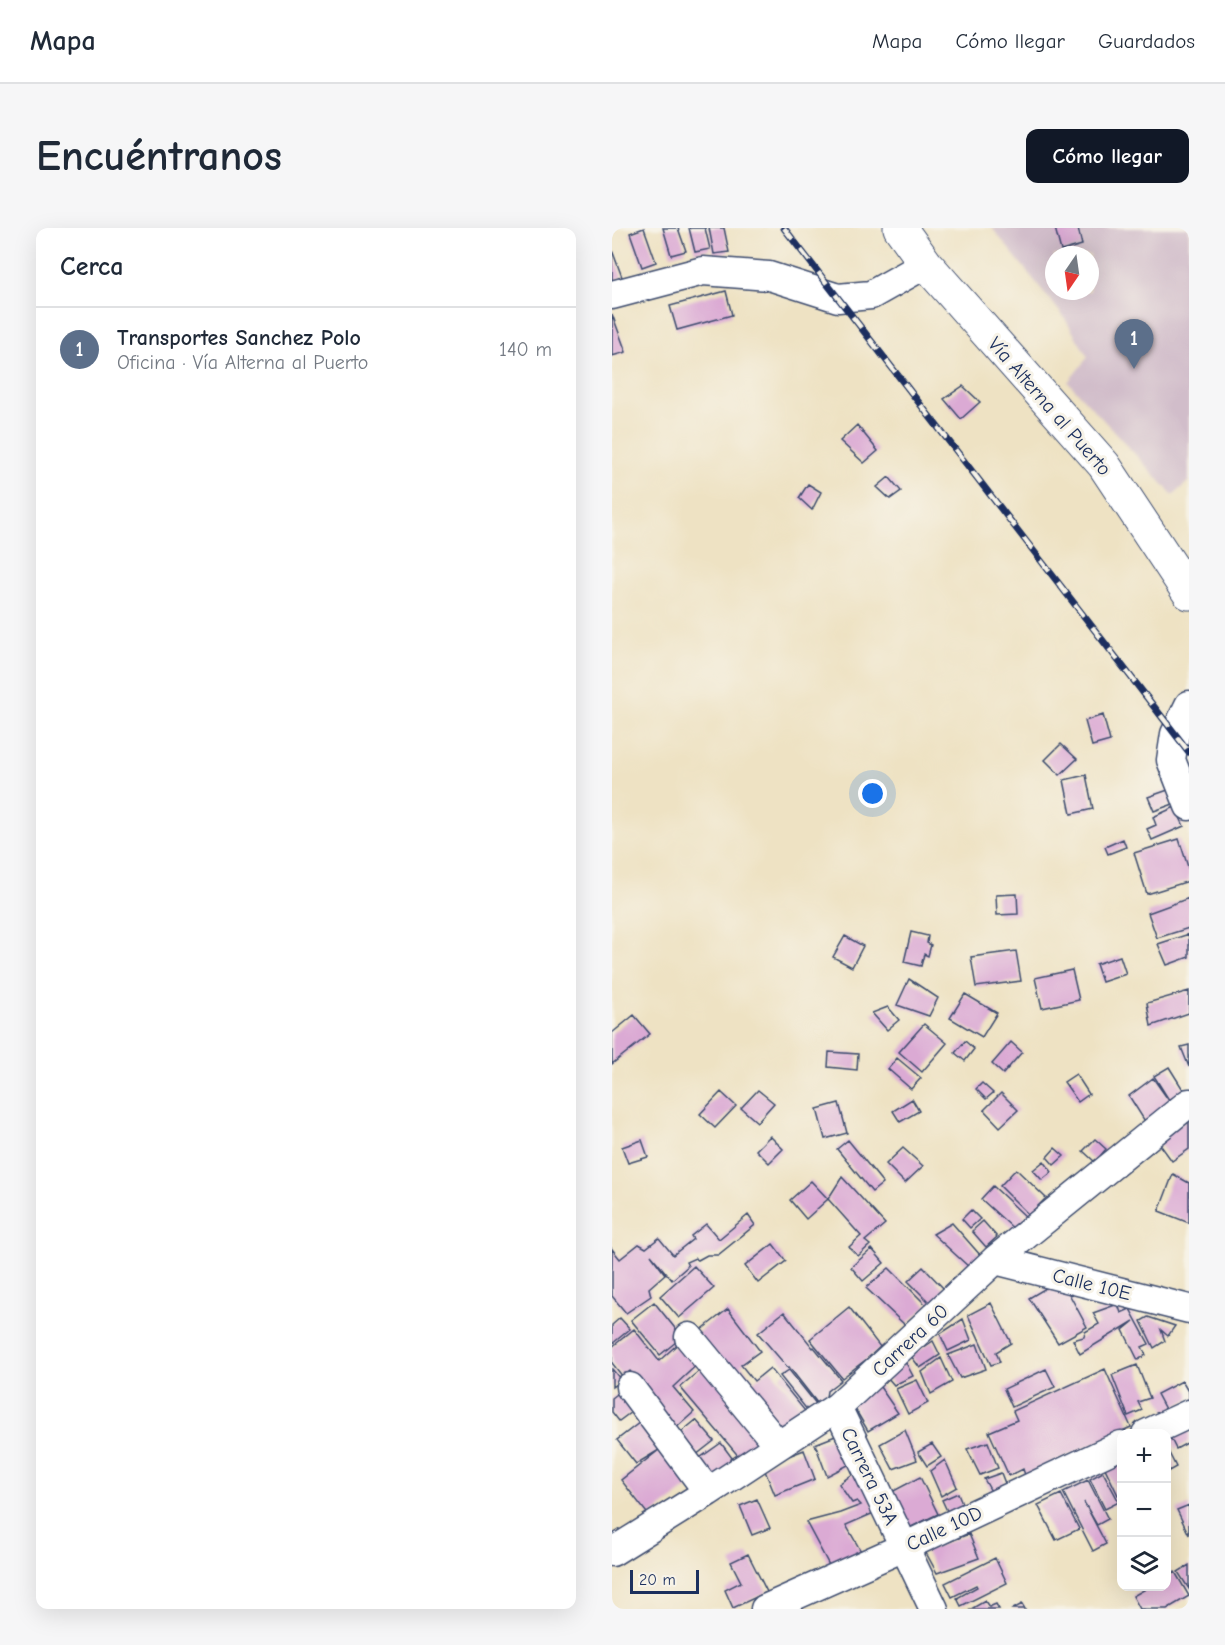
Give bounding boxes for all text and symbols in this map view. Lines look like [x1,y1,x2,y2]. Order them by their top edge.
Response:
text: Mapa [30,25,96,57]
text: Mapa [872,29,922,53]
text: Cómo llegar [955,29,1065,53]
text: Guardados [1098,29,1195,53]
button: Cómo llegar [1026,129,1189,183]
text: Encuéntranos [36,132,282,181]
north arrow [1045,246,1099,300]
text: Cerca [60,252,124,282]
pin: 1 [1114,320,1154,369]
text: Transportes Sanchez Polo [117,325,361,351]
street label: Vía Alterna al Puerto [983,332,1116,480]
text: 1 [76,338,83,361]
text: 140 m [499,338,552,361]
text: Oficina · Vía Alterna al Puerto [117,351,368,374]
your location [858,779,887,808]
street label: Calle 10E [1050,1264,1134,1305]
street label: Carrera 60 [868,1299,953,1381]
street label: Carrera 53A [836,1424,903,1529]
map controls [1117,1429,1171,1591]
button: + [1117,1429,1171,1483]
button: − [1117,1483,1171,1537]
street label: Calle 10D [903,1501,986,1556]
button: layers [1117,1537,1171,1591]
scale bar [630,1567,699,1594]
text: 20 m [639,1571,676,1589]

